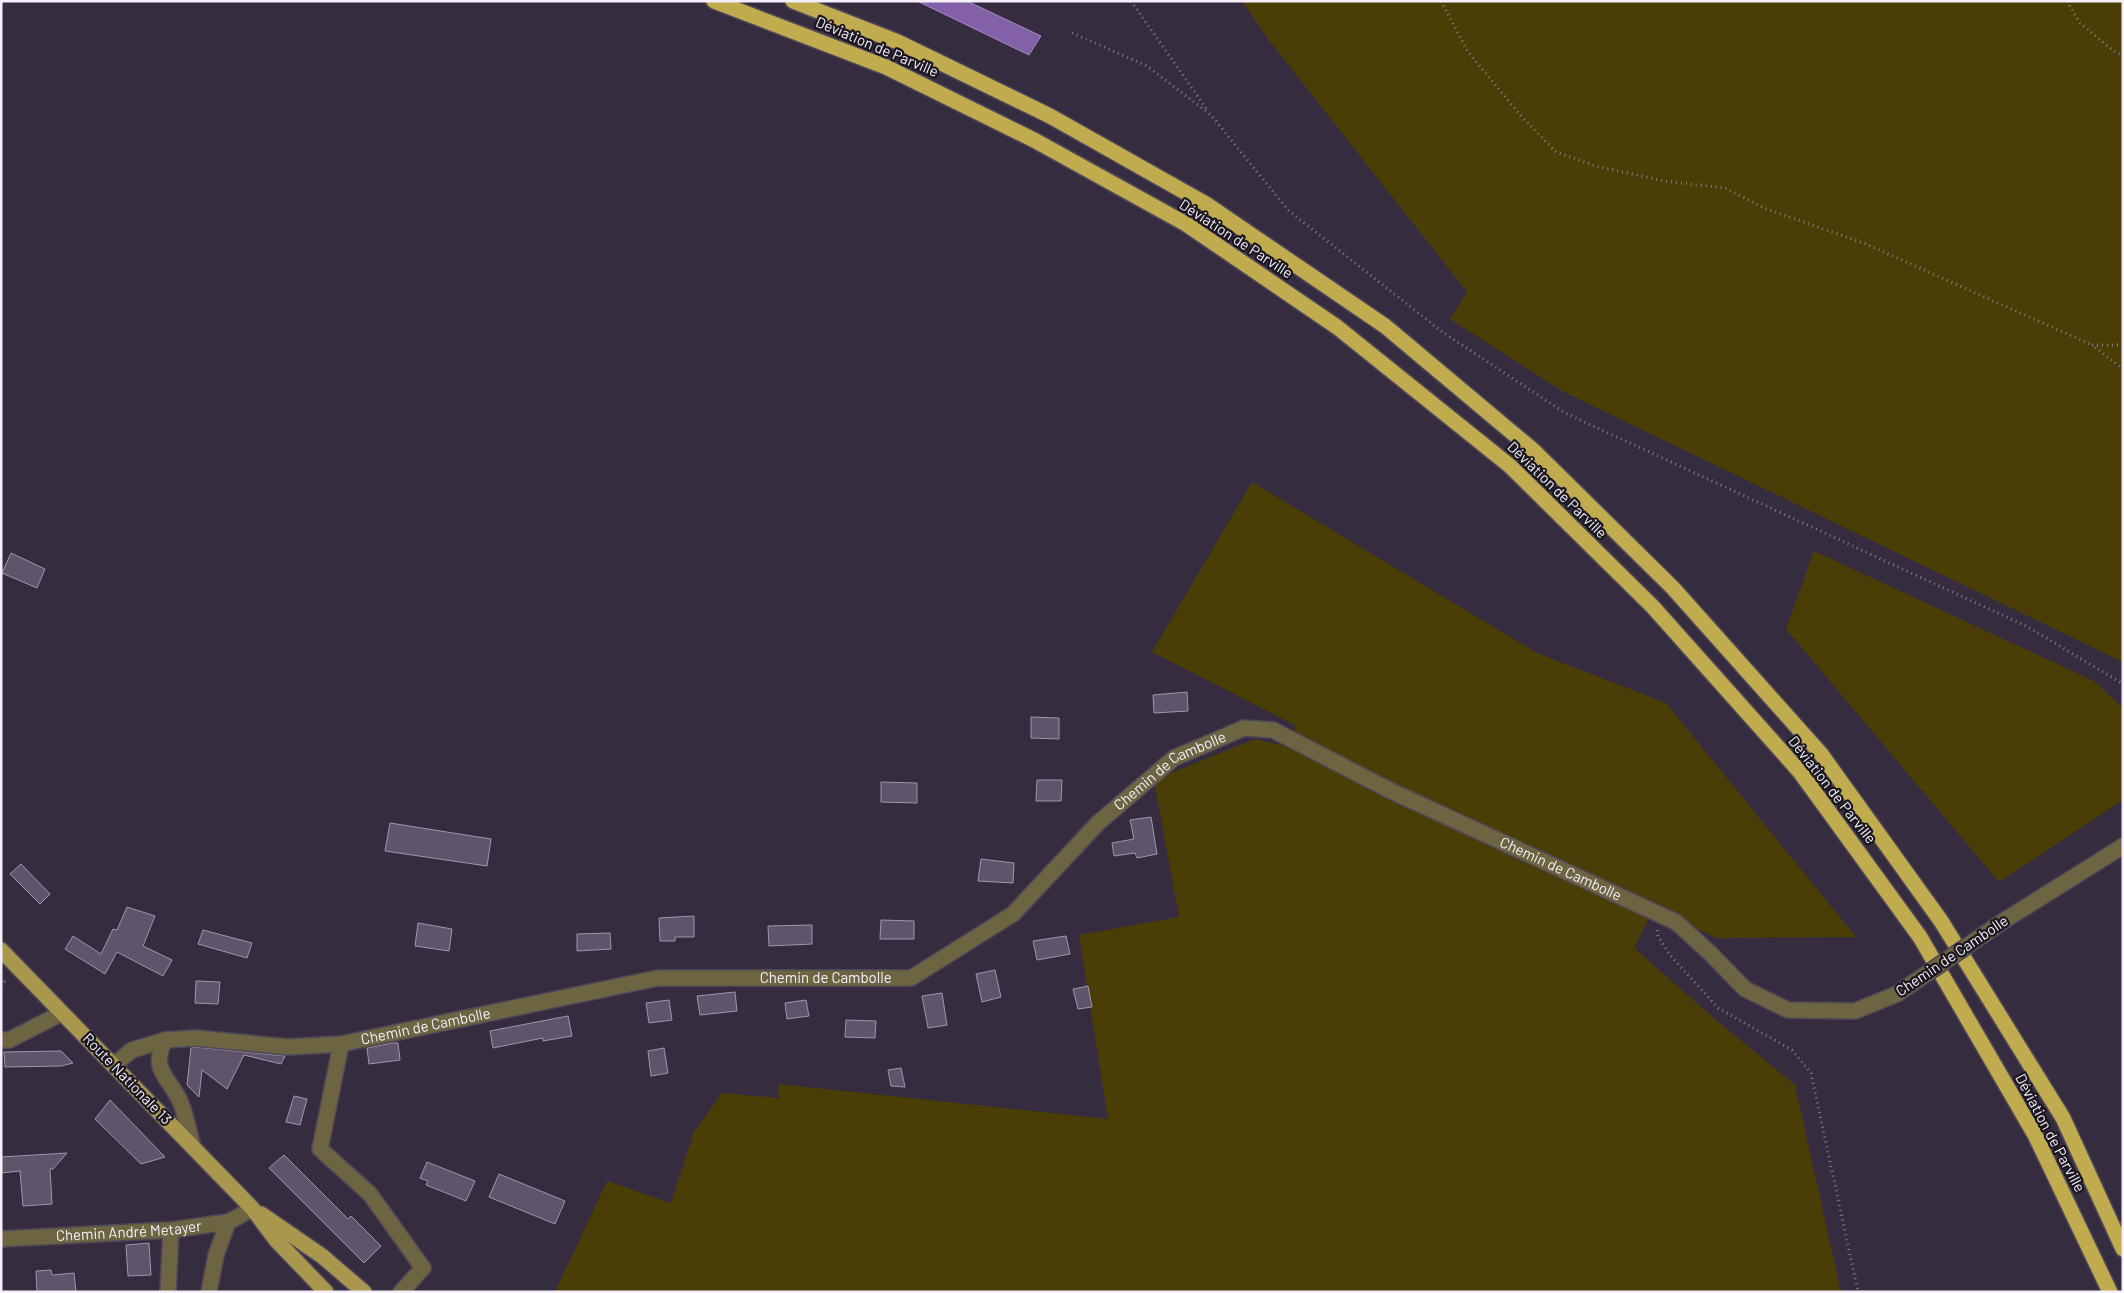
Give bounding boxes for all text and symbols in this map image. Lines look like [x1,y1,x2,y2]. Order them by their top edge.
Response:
street label: Déviation de Parville [813,12,941,80]
street label: Déviation de Parville [1176,195,1297,282]
street label: Déviation de Parville [1504,437,1611,541]
street label: Chemin de Cambolle [1110,727,1228,814]
street label: Déviation de Parville [1785,732,1880,847]
street label: Chemin de Cambolle [1497,832,1625,904]
street label: Chemin de Cambolle [1892,911,2011,999]
street label: Chemin de Cambolle [760,968,892,986]
street label: Chemin de Cambolle [359,1003,492,1048]
street label: Route Nationale 13 [80,1029,176,1128]
street label: Déviation de Parville [2012,1070,2090,1195]
street label: Chemin André Metayer [55,1216,203,1244]

